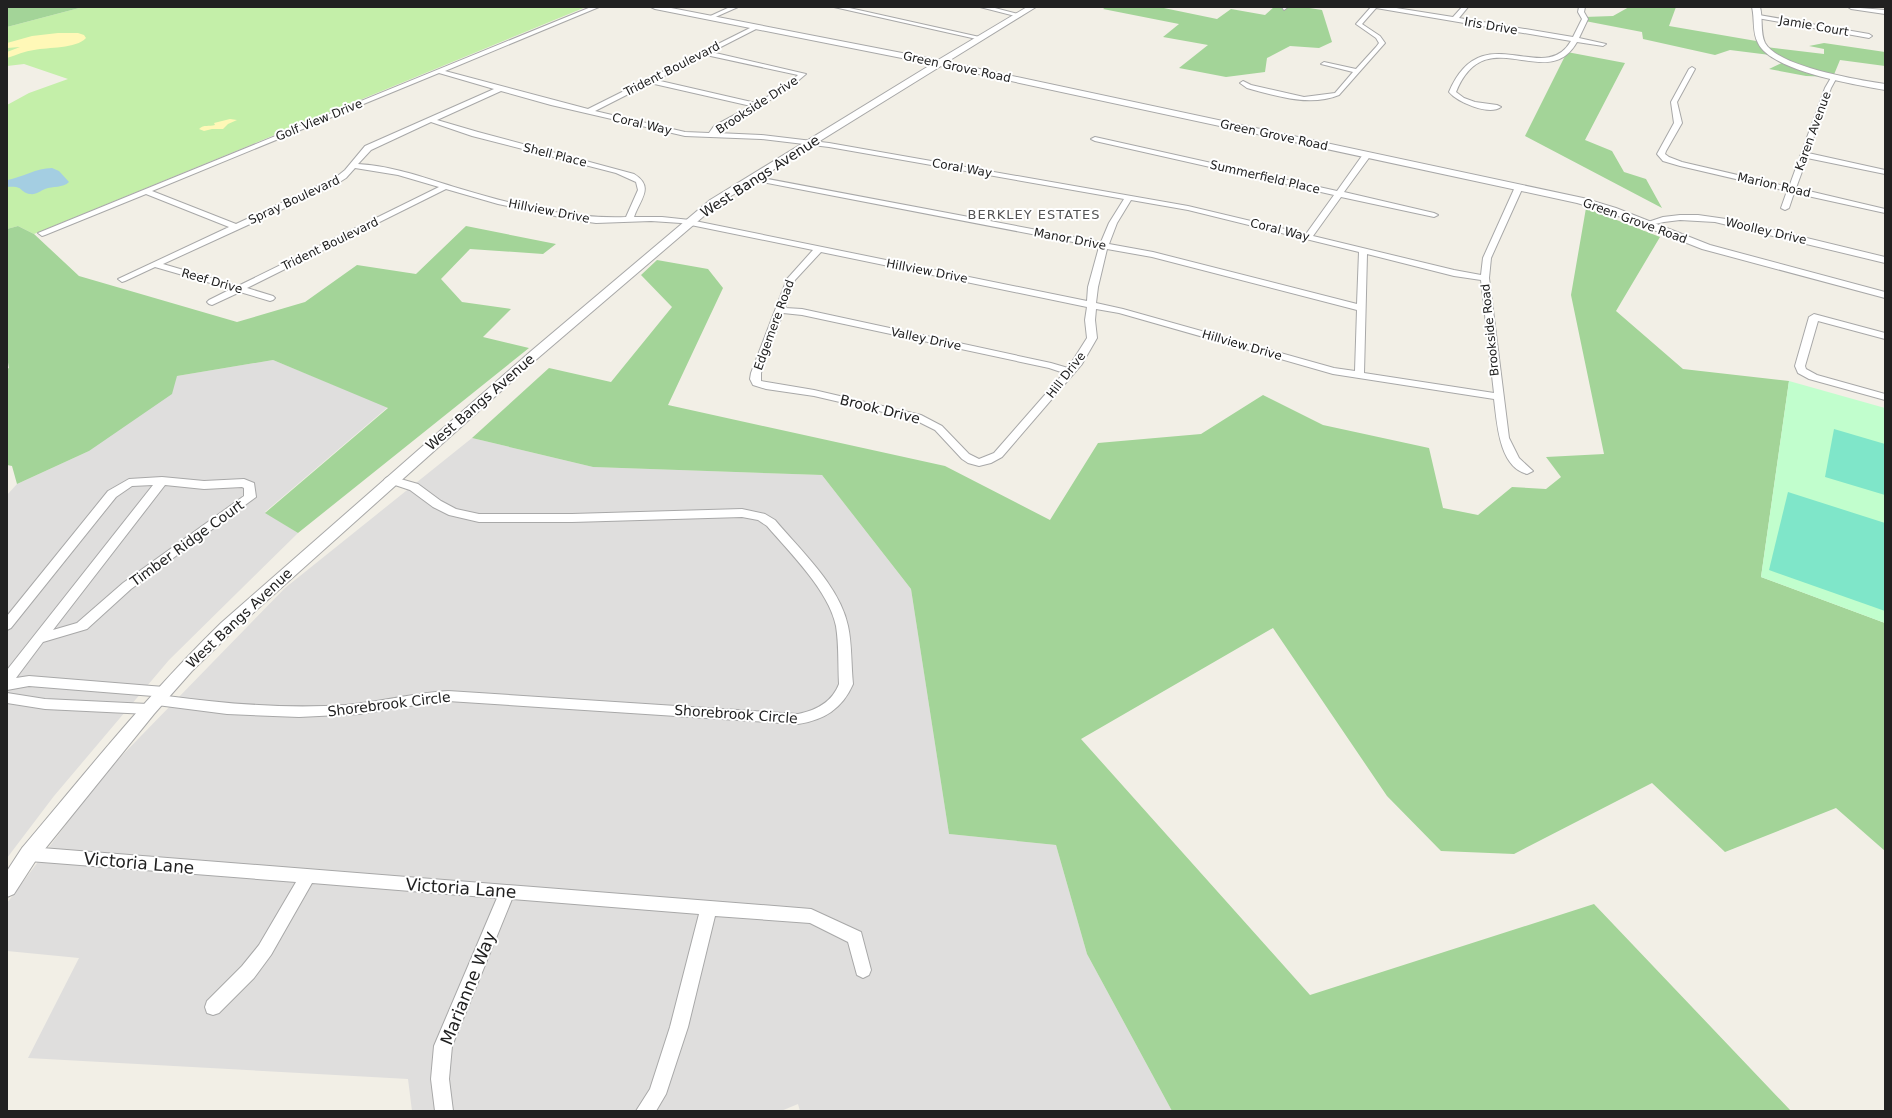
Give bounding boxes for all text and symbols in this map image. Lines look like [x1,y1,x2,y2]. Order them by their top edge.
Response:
street label: Jamie Court [1777,13,1850,39]
street label: Iris Drive [1463,14,1519,38]
street label: Trident Boulevard [621,39,722,100]
street label: Green Grove Road [902,49,1012,85]
street label: Brookside Drive [713,73,801,137]
street label: Karen Avenue [1792,90,1834,172]
street label: Golf View Drive [274,96,364,144]
street label: Coral Way [611,110,673,138]
street label: Green Grove Road [1219,117,1329,153]
street label: West Bangs Avenue [698,132,822,220]
street label: Shell Place [522,140,588,170]
street label: Coral Way [931,156,993,180]
street label: Summerfield Place [1209,158,1321,196]
street label: Marion Road [1736,170,1812,200]
street label: Spray Boulevard [246,173,342,227]
street label: Hillview Drive [507,196,591,226]
street label: Green Grove Road [1581,196,1689,246]
district label: BERKLEY ESTATES [968,207,1100,222]
street label: Trident Boulevard [279,215,381,274]
street label: Woolley Drive [1724,215,1808,247]
street label: Coral Way [1249,216,1311,244]
street label: Manor Drive [1033,225,1107,253]
street label: Hillview Drive [885,256,969,286]
street label: Reef Drive [180,266,244,296]
street label: Edgemere Road [751,278,797,372]
street label: Brookside Road [1478,283,1502,377]
street label: Valley Drive [890,325,962,353]
street label: Hillview Drive [1200,327,1284,363]
street label: Hill Drive [1044,349,1088,401]
street label: West Bangs Avenue [422,351,538,453]
street label: Brook Drive [838,391,922,427]
street label: Timber Ridge Court [126,496,247,590]
street label: West Bangs Avenue [183,565,295,671]
street label: Shorebrook Circle [327,689,451,719]
street label: Shorebrook Circle [674,702,798,726]
street label: Victoria Lane [83,848,195,878]
street label: Victoria Lane [405,874,517,902]
street label: Marianne Way [436,928,500,1048]

